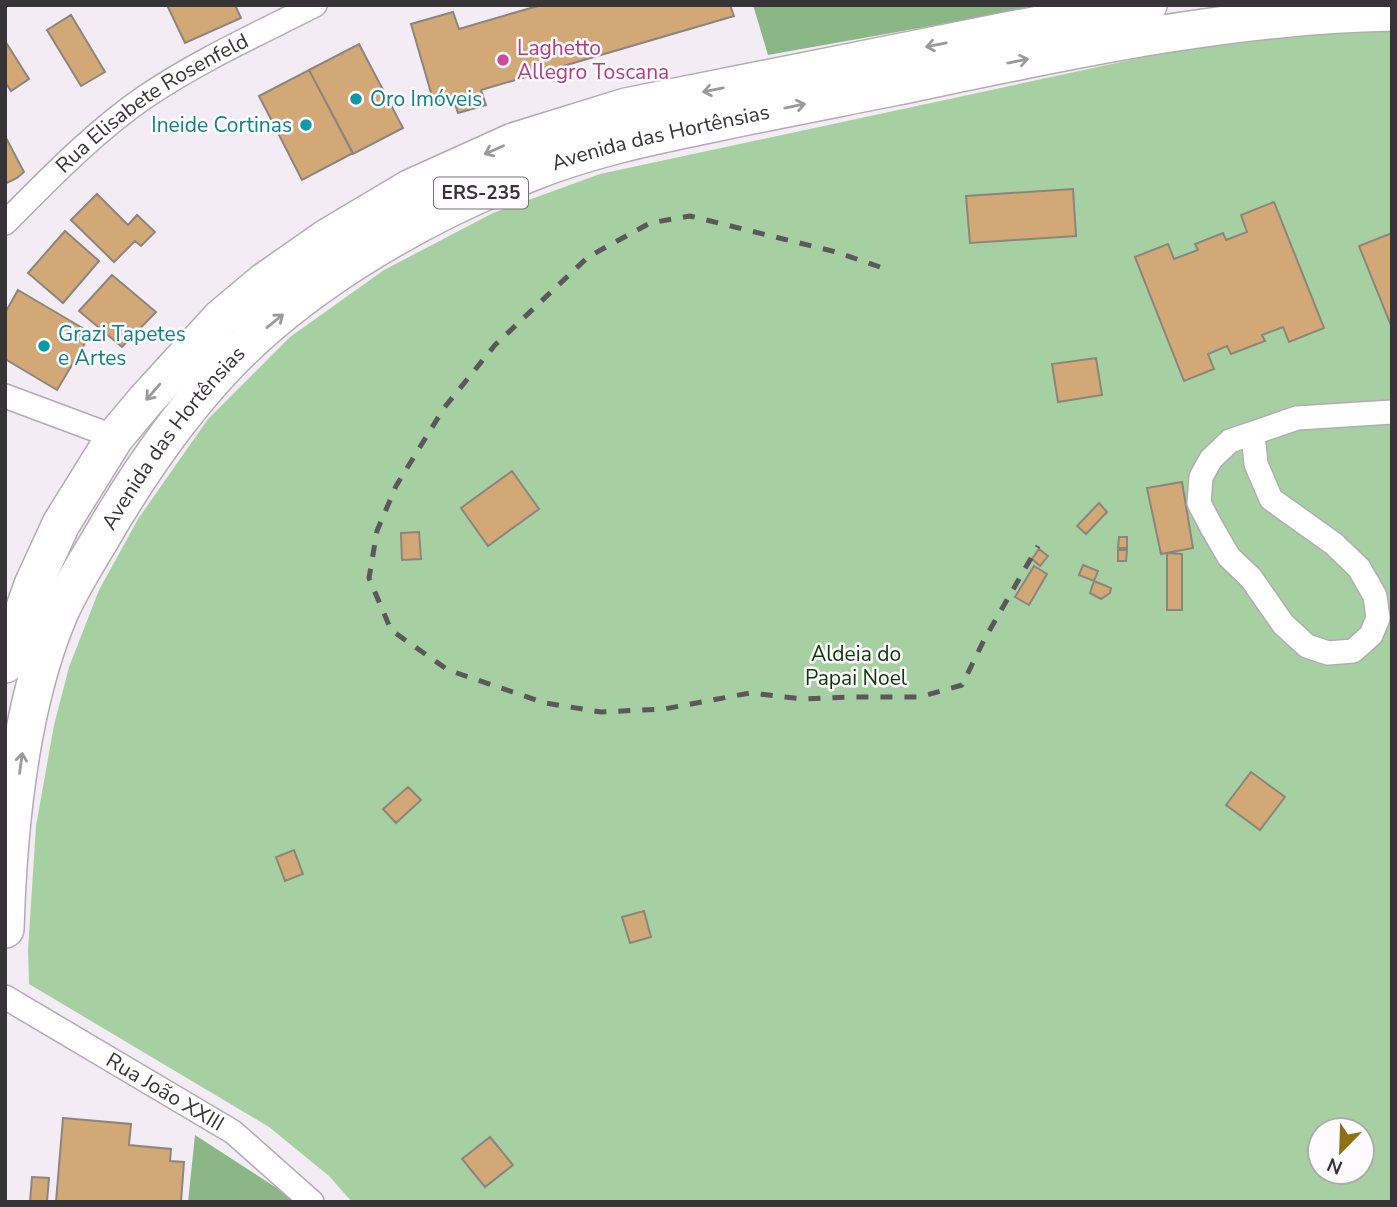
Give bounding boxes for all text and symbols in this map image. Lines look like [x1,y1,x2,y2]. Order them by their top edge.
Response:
street label: Rua Elisabete Rosenfeld [49,27,253,179]
place label: Laghetto Allegro Toscana [517,34,669,86]
one-way arrow [925,38,948,52]
marker: Laghetto Allegro Toscana [495,52,511,68]
one-way arrow [1006,54,1029,67]
one-way arrow [702,83,725,97]
place label: Oro Imóveis [370,85,482,113]
marker: Oro Imóveis [348,91,364,107]
street label: Avenida das Hortênsias [548,98,772,177]
one-way arrow [783,99,806,113]
place label: Ineide Cortinas [151,111,292,139]
marker: Ineide Cortinas [298,117,314,133]
one-way arrow [484,144,506,157]
road number: ERS-235 [434,178,528,209]
one-way arrow [265,313,283,328]
place label: Grazi Tapetes e Artes [58,320,186,372]
marker: Grazi Tapetes e Artes [36,338,52,354]
street label: Avenida das Hortênsias [95,340,251,535]
one-way arrow [145,383,161,401]
park label: Aldeia do Papai Noel [805,640,908,692]
one-way arrow [14,753,27,775]
street label: Rua João XXIII [101,1046,229,1138]
north arrow [1306,1116,1376,1186]
text: N [1323,1151,1346,1180]

